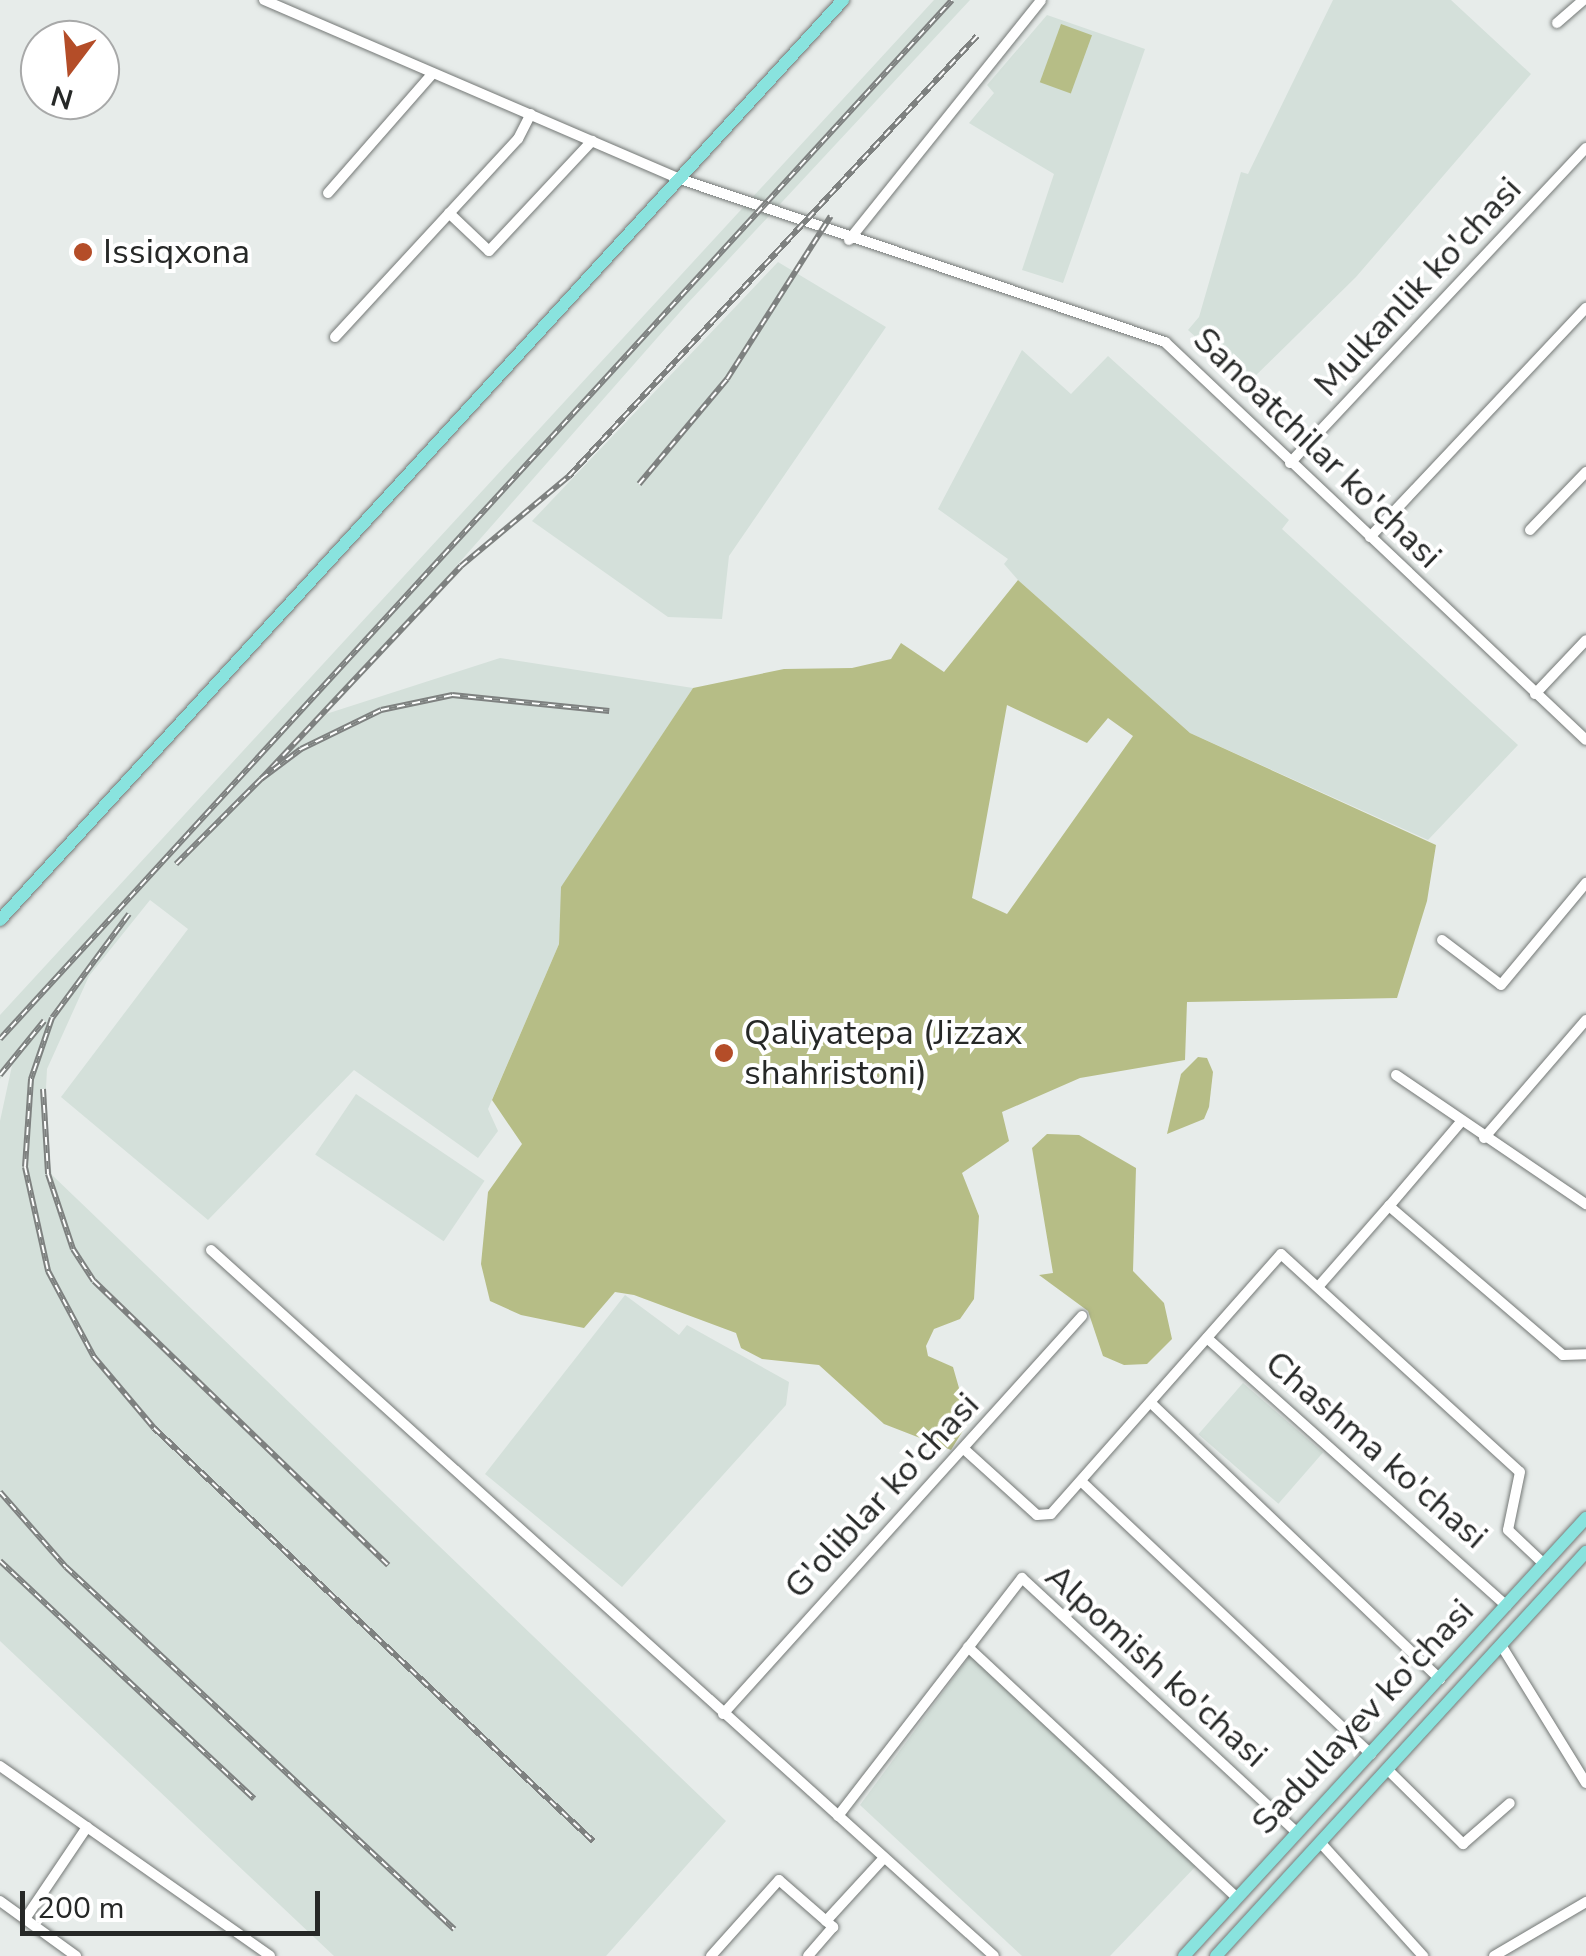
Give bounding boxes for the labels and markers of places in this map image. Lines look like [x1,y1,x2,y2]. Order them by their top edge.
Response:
place label: Issiqxona [103,231,250,273]
marker: Issiqxona [72,241,94,263]
place label: Qaliyatepa (Jizzax shahristoni) [744,1012,1022,1094]
marker: Qaliyatepa (Jizzax shahristoni) [713,1042,735,1064]

